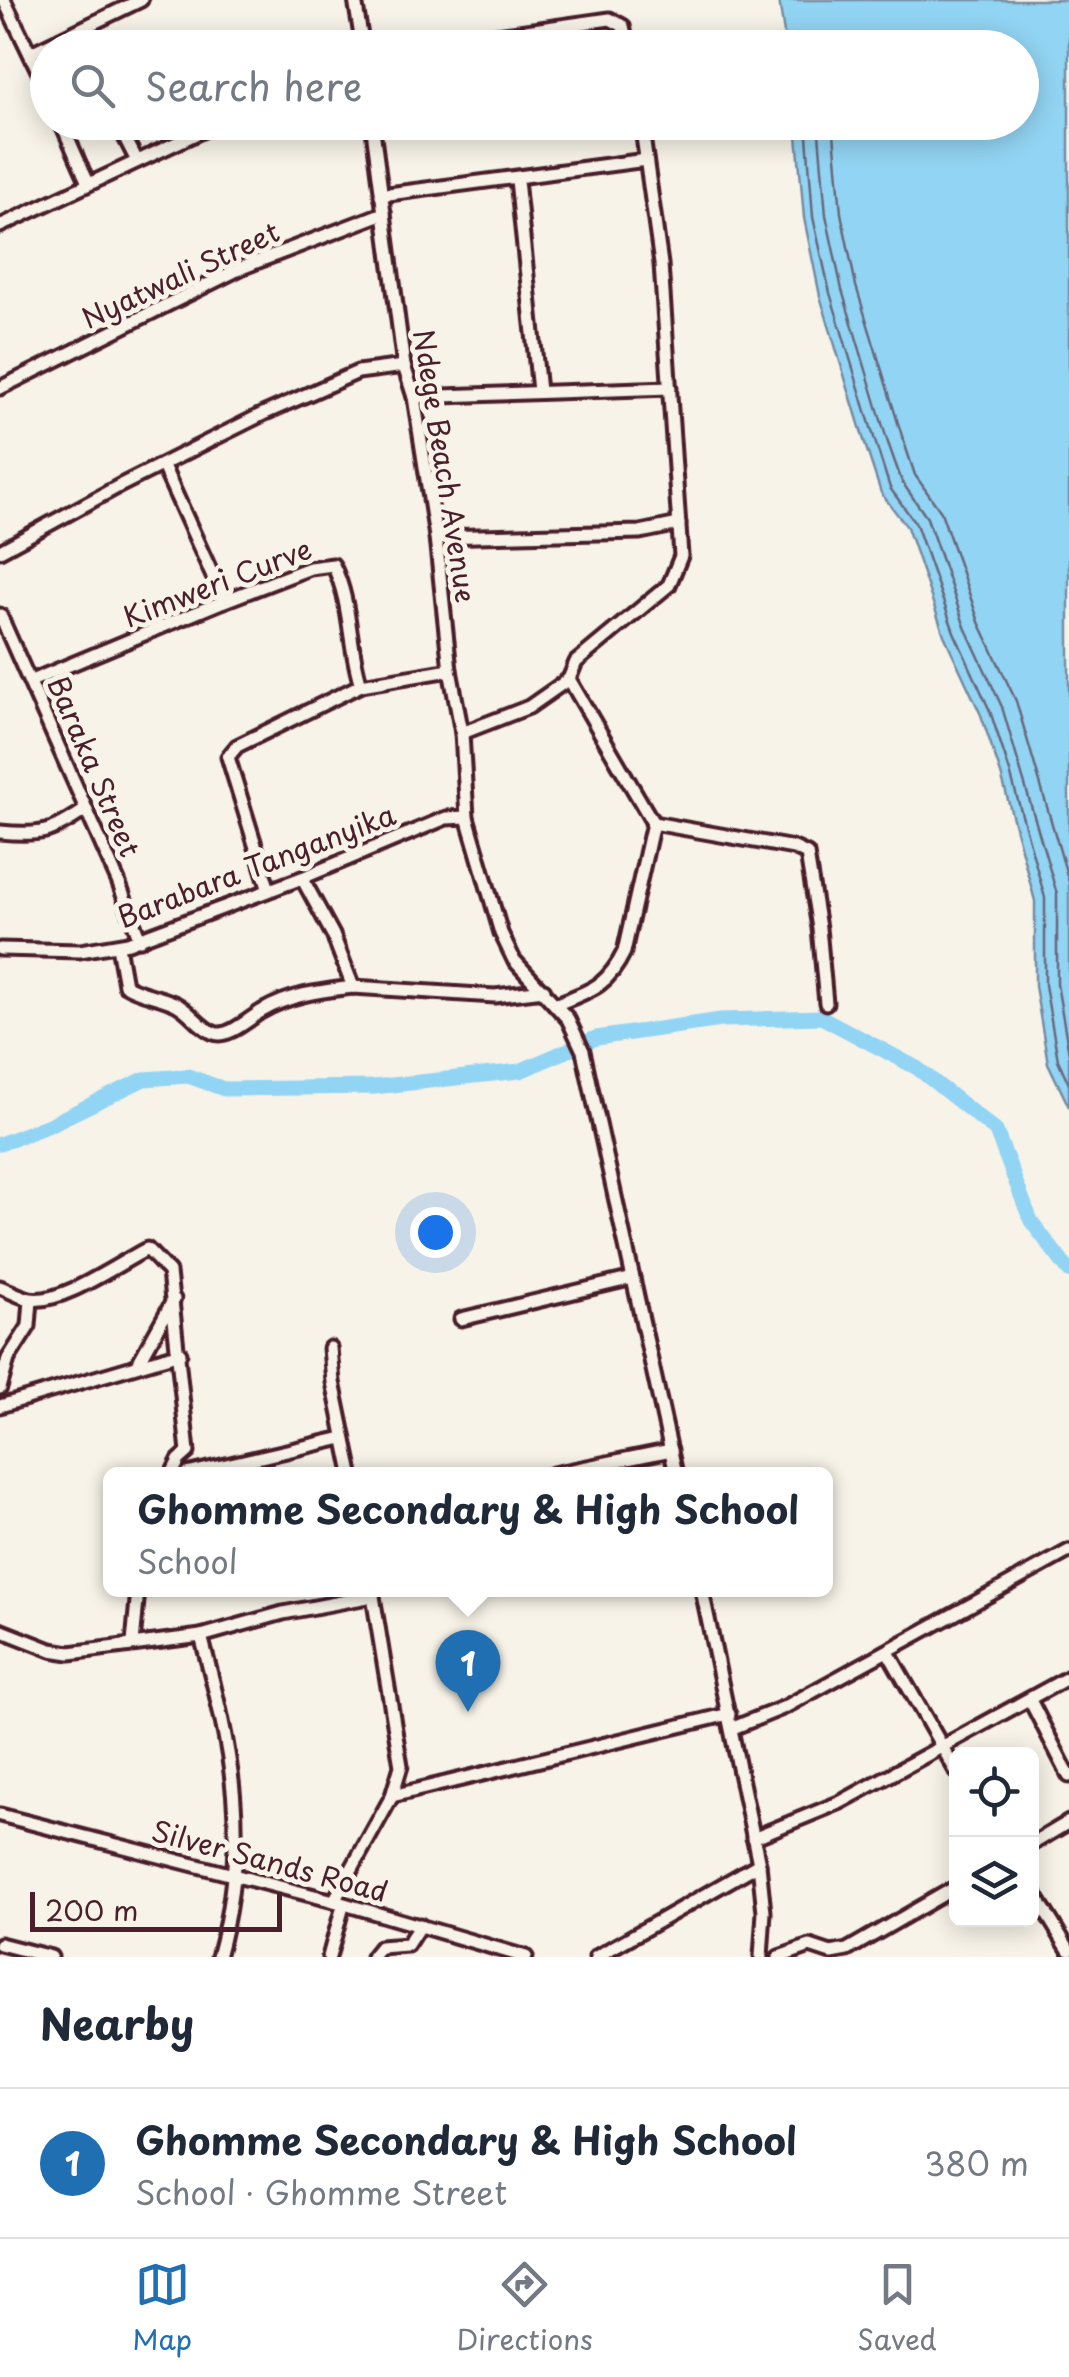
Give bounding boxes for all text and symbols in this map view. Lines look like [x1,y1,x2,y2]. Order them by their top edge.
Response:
search box [30,30,1039,140]
text: Search here [145,57,362,114]
icon: search [65,58,120,113]
street label: Nyatwali Street [74,209,286,339]
street label: Ndege Beach Avenue [403,326,489,606]
street label: Kimweri Curve [116,526,318,638]
street label: Baraka Street [38,669,152,863]
street label: Barabara Tanganyika [111,792,402,938]
your location [410,1207,461,1258]
popup [103,1467,833,1597]
text: Ghomme Secondary & High School [137,1480,799,1537]
text: School [137,1537,238,1585]
pin: 1 [436,1630,500,1712]
map controls [949,1747,1039,1927]
button: locate [949,1747,1039,1837]
street label: Silver Sands Road [147,1808,393,1912]
button: layers [949,1837,1039,1927]
scale bar [30,1887,282,1932]
text: 200 m [45,1888,138,1931]
text: Nearby [40,1991,194,2054]
text: Ghomme Secondary & High School [135,2111,797,2168]
text: 1 [65,2139,80,2187]
text: 380 m [924,2139,1029,2187]
text: School · Ghomme Street [135,2168,507,2216]
tab: Map [132,2257,192,2360]
tab: Directions [457,2257,593,2360]
tab: Saved [857,2257,937,2360]

